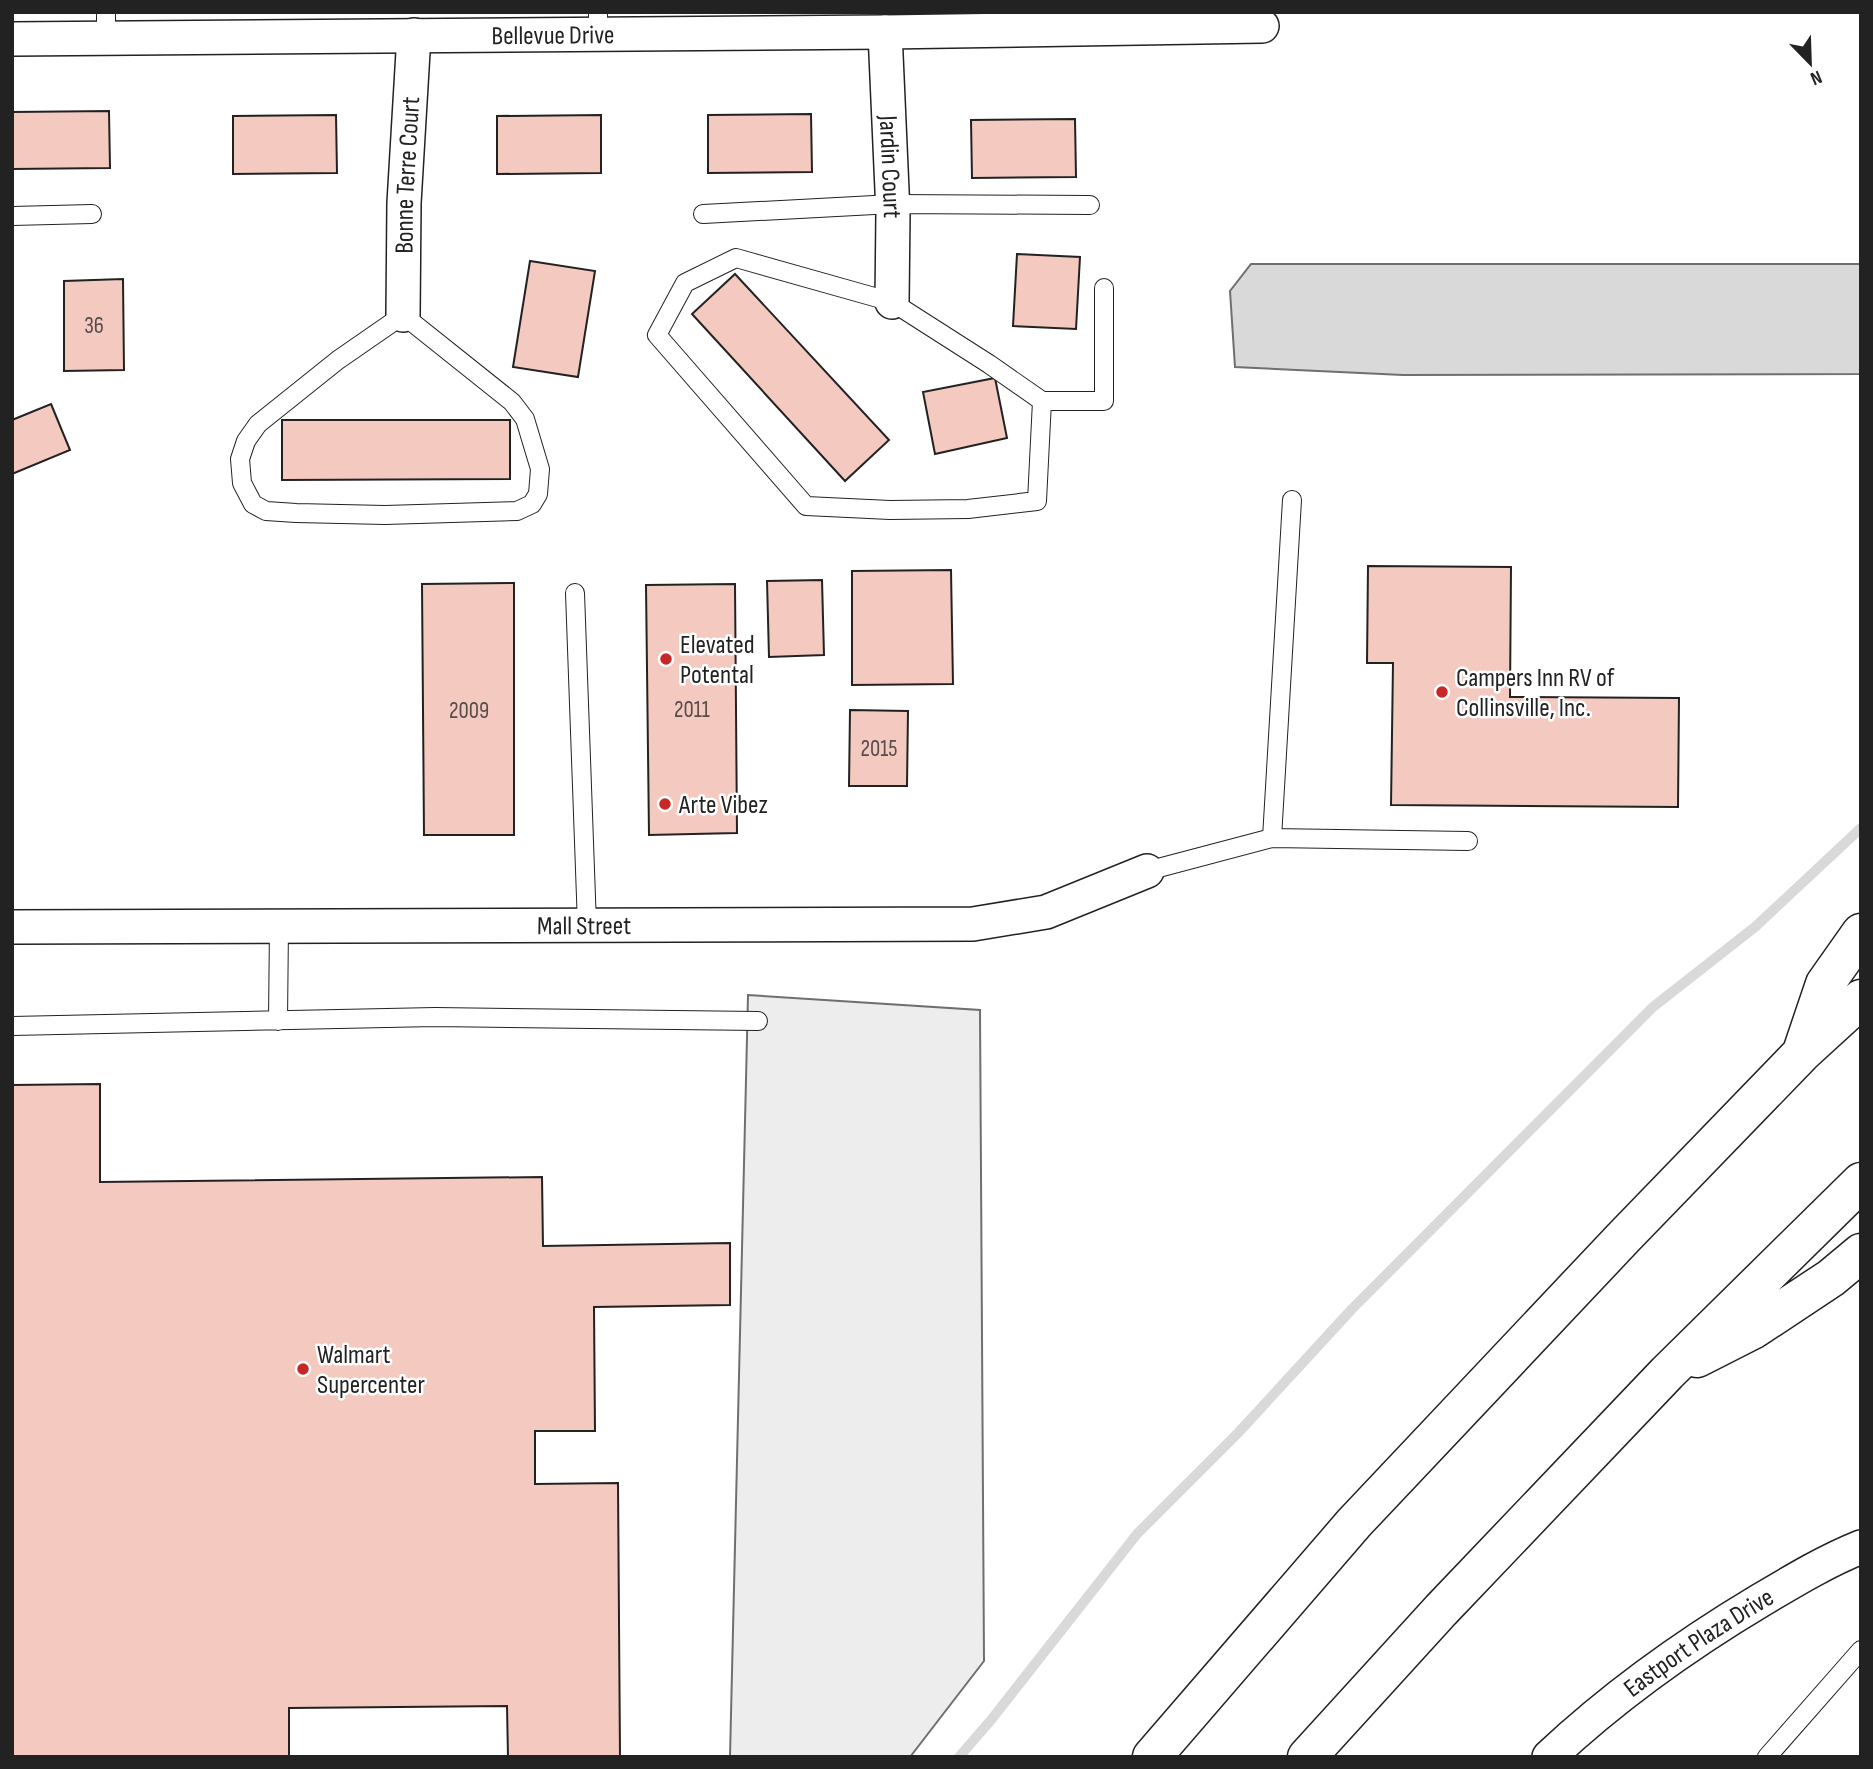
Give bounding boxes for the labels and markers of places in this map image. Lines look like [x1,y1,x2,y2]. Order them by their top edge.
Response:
place label: Elevated Potental [680,630,755,691]
marker: Elevated Potental [658,651,674,667]
place label: Campers Inn RV of Collinsville, Inc. [1456,663,1615,724]
marker: Campers Inn RV of Collinsville, Inc. [1434,684,1450,700]
place label: Arte Vibez [678,790,768,821]
marker: Arte Vibez [657,796,673,812]
place label: Walmart Supercenter [317,1340,425,1401]
marker: Walmart Supercenter [295,1361,311,1377]

